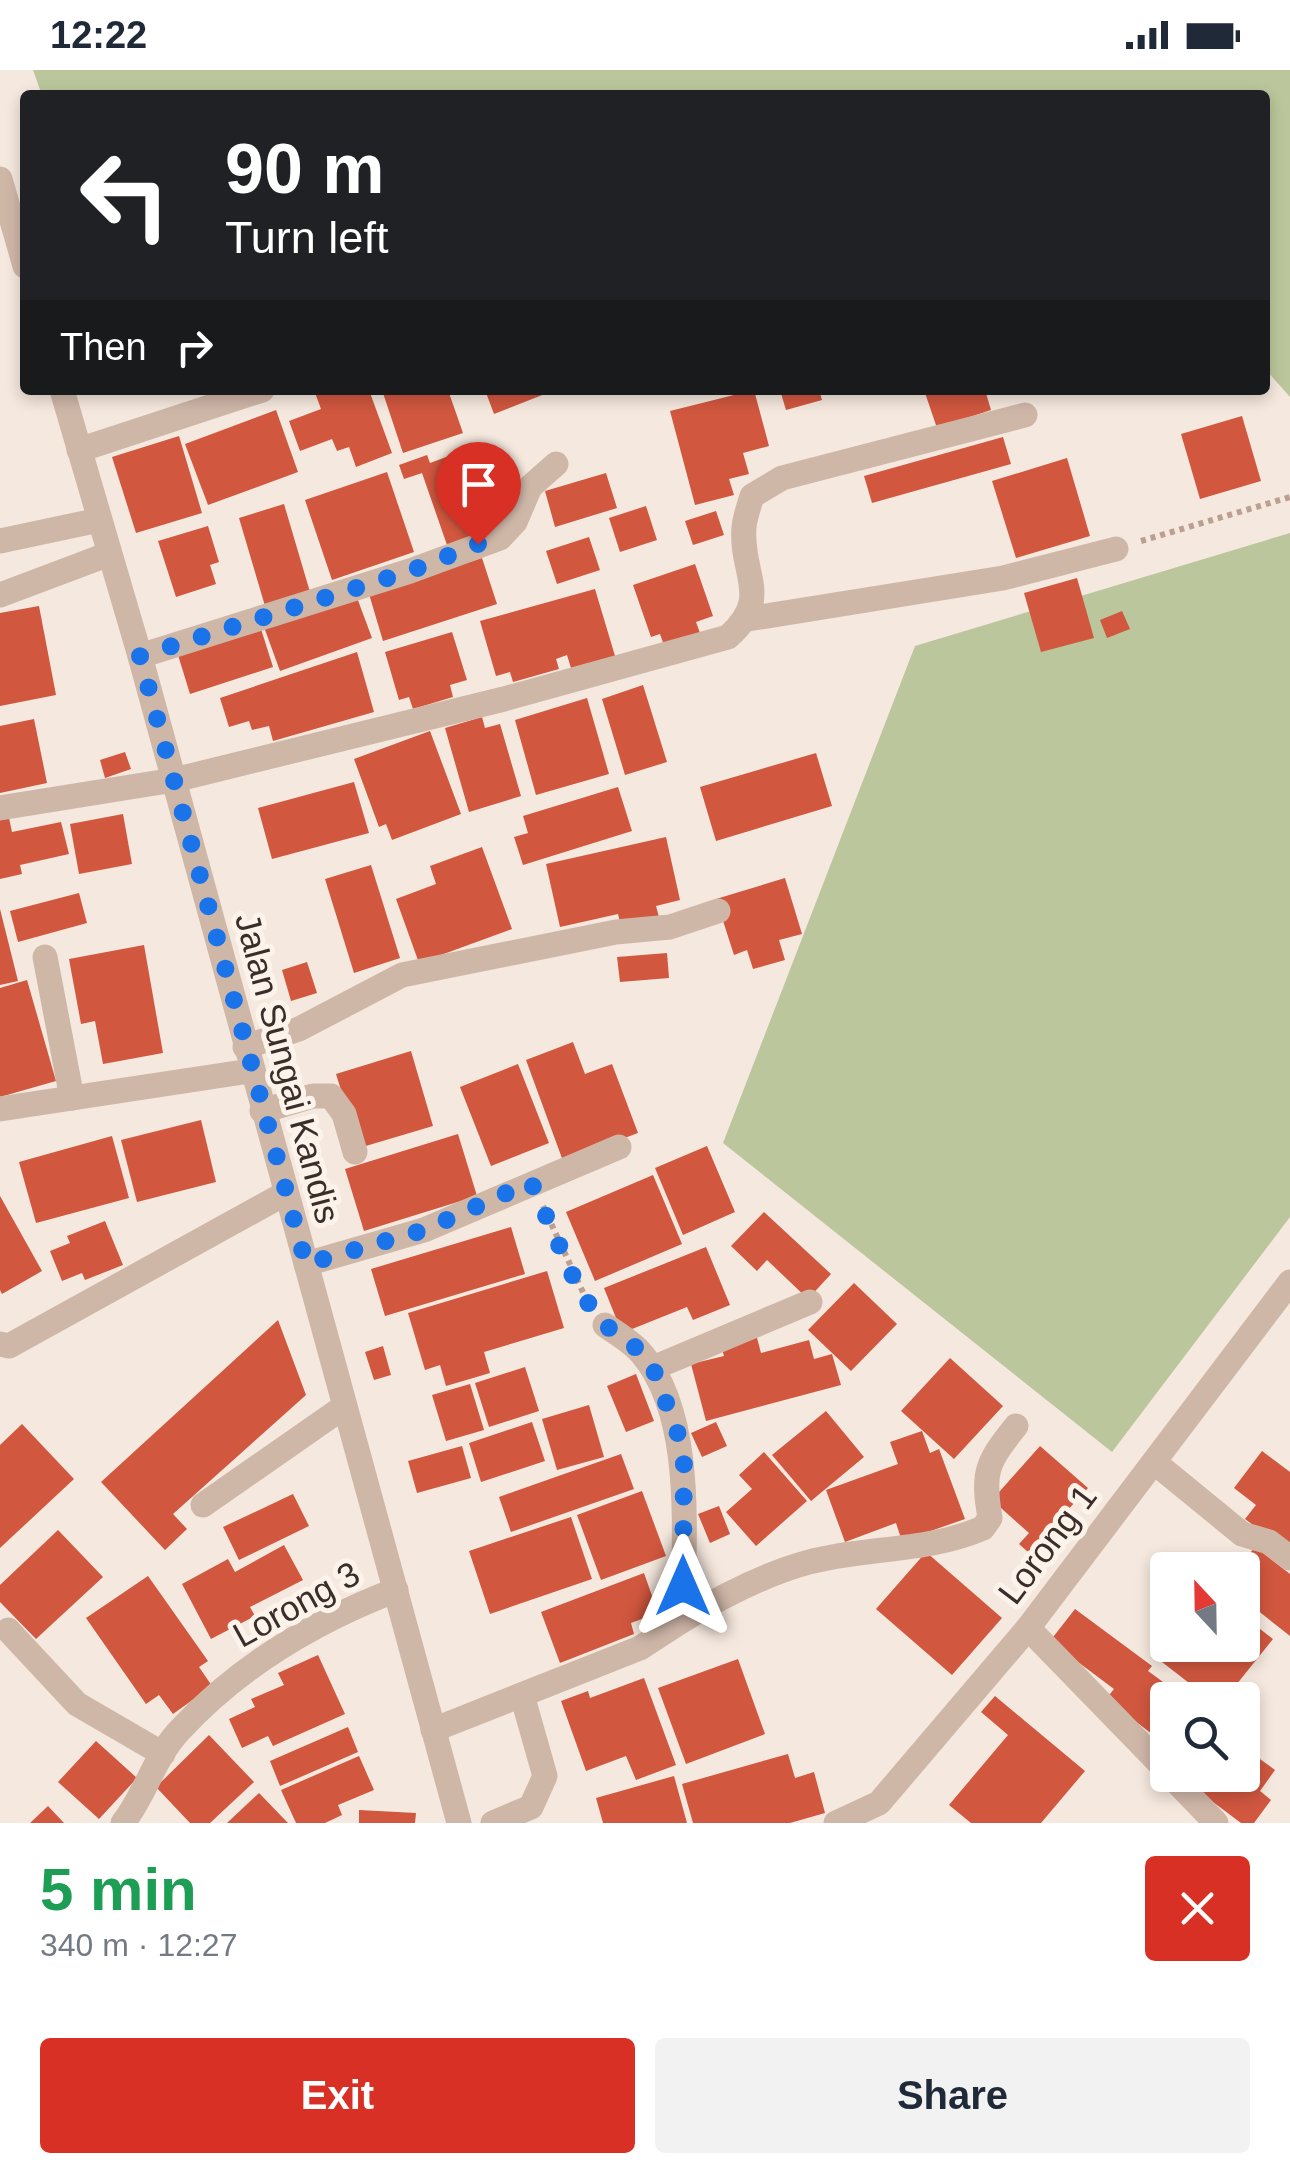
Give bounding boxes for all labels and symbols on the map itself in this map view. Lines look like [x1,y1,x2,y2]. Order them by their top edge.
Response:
pin [436,442,521,545]
street label: Jalan Sungai Kandis [228,909,348,1227]
street label: Lorong 1 [990,1477,1104,1611]
position arrow [631,1534,735,1638]
north arrow [1150,1552,1260,1662]
street label: Lorong 3 [226,1553,366,1655]

